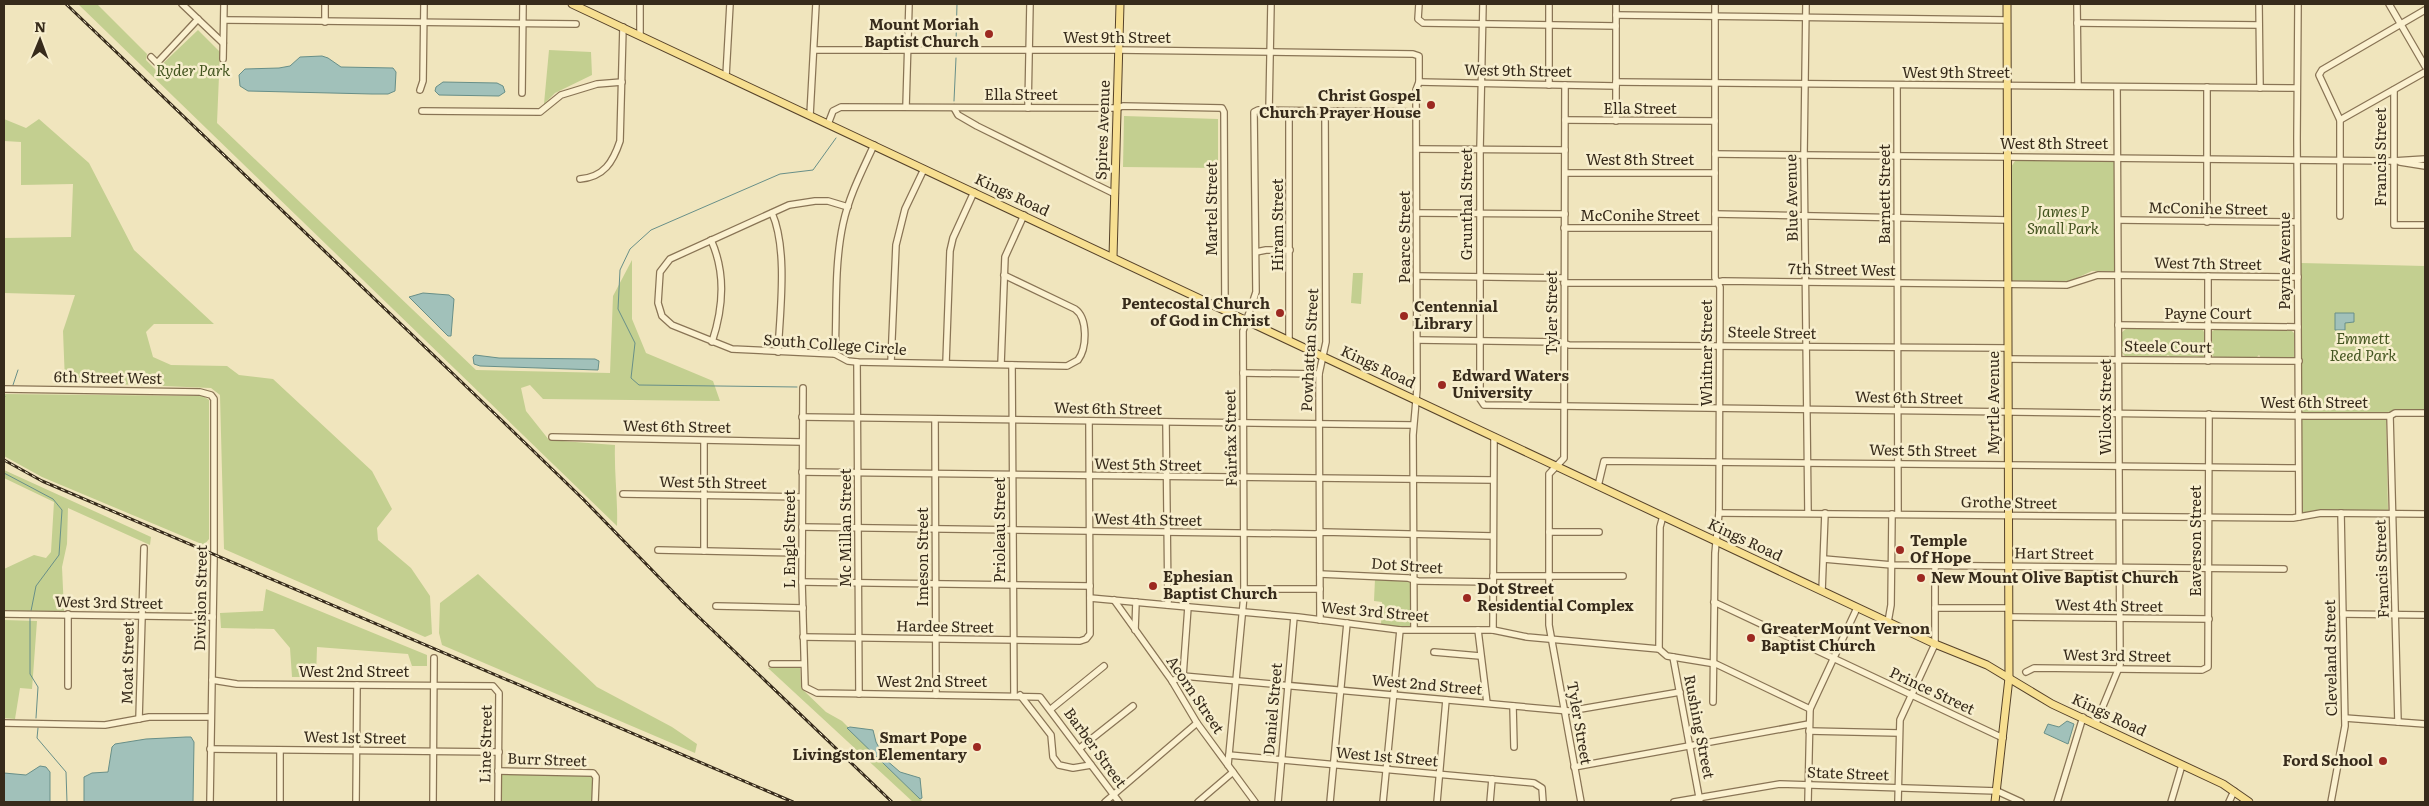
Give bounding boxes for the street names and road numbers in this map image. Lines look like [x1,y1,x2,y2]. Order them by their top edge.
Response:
street label: West 9th Street [1063,25,1171,48]
street label: West 9th Street [1464,57,1572,82]
street label: West 9th Street [1902,60,2010,83]
street label: Spires Avenue [1088,79,1115,180]
street label: Ella Street [984,82,1058,105]
street label: Ella Street [1603,96,1677,119]
street label: Francis Street [2368,108,2391,206]
street label: West 8th Street [2000,131,2108,154]
street label: Barnett Street [1872,144,1895,244]
street label: West 8th Street [1586,147,1694,170]
street label: Grunthal Street [1454,148,1477,260]
street label: Blue Avenue [1778,154,1803,242]
street label: Martel Street [1199,162,1222,256]
street label: Kings Road [971,166,1054,221]
street label: Hiram Street [1265,178,1288,272]
street label: Pearce Street [1392,191,1415,283]
street label: McConihe Street [2148,195,2268,220]
street label: McConihe Street [1580,203,1700,226]
street label: Payne Avenue [2272,212,2295,310]
street label: West 7th Street [2154,250,2262,275]
street label: 7th Street West [1788,256,1896,281]
street label: Tyler Street [1539,271,1562,355]
street label: Powhattan Street [1294,288,1323,412]
street label: Whitner Street [1694,299,1717,407]
street label: Payne Court [2164,301,2252,324]
street label: Steele Street [1727,319,1817,344]
street label: South College Circle [763,327,908,360]
street label: Steele Court [2124,333,2212,358]
street label: Kings Road [1337,338,1420,393]
street label: Myrtle Avenue [1981,351,2004,455]
street label: Wilcox Street [2093,359,2116,455]
street label: 6th Street West [54,364,162,389]
street label: West 6th Street [1855,384,1963,409]
street label: Fairfax Street [1217,389,1242,487]
street label: West 6th Street [2260,390,2368,413]
street label: West 6th Street [1054,395,1162,420]
street label: West 6th Street [623,413,731,438]
street label: West 5th Street [1869,437,1977,462]
street label: West 5th Street [1094,451,1202,476]
street label: West 5th Street [659,469,767,494]
street label: Mc Millan Street [833,469,856,587]
street label: Prioleau Street [987,477,1010,583]
street label: Eaverson Street [2183,485,2206,597]
street label: Grothe Street [1961,489,2057,514]
street label: L Engle Street [777,490,800,588]
street label: West 4th Street [1094,506,1202,531]
street label: Imeson Street [910,507,933,607]
street label: Kings Road [1704,511,1787,566]
street label: Francis Street [2367,519,2394,619]
street label: Hart Street [2014,540,2094,565]
street label: Division Street [187,545,212,651]
street label: Dot Street [1370,551,1444,578]
street label: West 3rd Street [55,589,163,614]
street label: West 4th Street [2055,592,2163,617]
street label: West 3rd Street [1320,594,1430,627]
street label: Cleveland Street [2317,599,2342,717]
street label: Hardee Street [896,613,994,638]
street label: Moat Street [114,621,139,705]
street label: West 3rd Street [2063,642,2171,667]
street label: Acorn Street [1162,650,1231,738]
street label: West 2nd Street [299,659,409,682]
street label: Prince Street [1886,660,1979,720]
street label: Daniel Street [1256,662,1287,756]
street label: West 2nd Street [1371,667,1483,700]
street label: West 2nd Street [877,669,987,692]
street label: Rushing Street [1679,673,1722,781]
street label: Tyler Street [1562,679,1599,766]
street label: Kings Road [2068,686,2151,741]
street label: Barber Street [1059,702,1133,792]
street label: Line Street [472,705,497,783]
street label: West 1st Street [303,724,407,749]
street label: West 1st Street [1335,740,1439,771]
street label: Burr Street [507,746,587,771]
street label: State Street [1807,760,1889,785]

